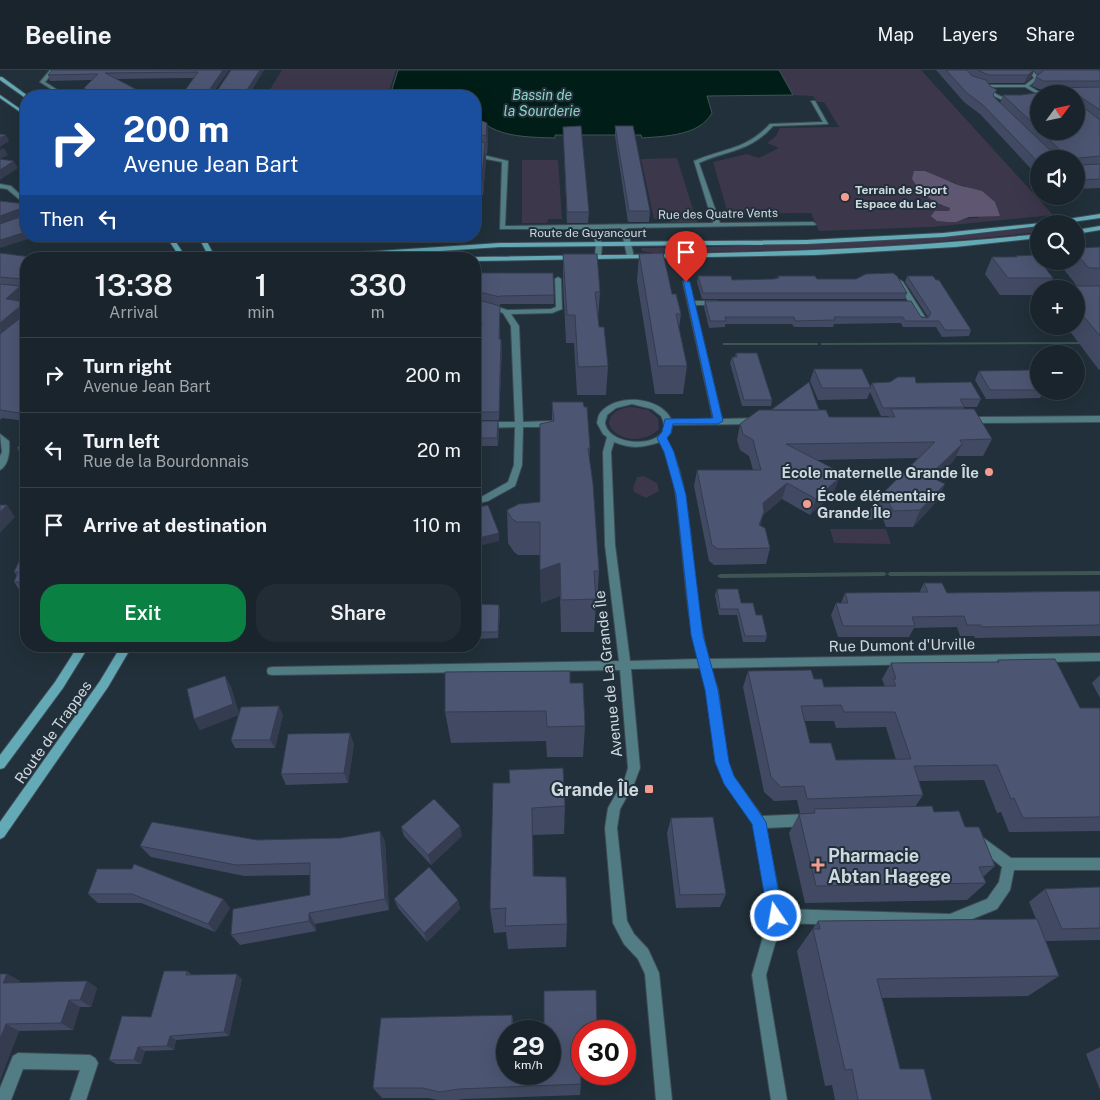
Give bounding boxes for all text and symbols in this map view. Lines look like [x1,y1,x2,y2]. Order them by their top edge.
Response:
text: Beeline [25,21,112,49]
text: Map [878,24,914,45]
text: Layers [942,24,998,45]
text: Share [1026,24,1075,45]
north arrow [1030,85,1085,140]
map controls [1030,85,1085,400]
water label: Bassin de la Sourderie [504,87,581,119]
text: 200 m [123,109,229,150]
icon: right [40,110,105,175]
button: sound [1030,150,1085,205]
text: Avenue Jean Bart [123,151,299,177]
place label: Terrain de Sport Espace du Lac [855,183,947,211]
marker: Terrain de Sport Espace du Lac [839,191,851,203]
icon: left [94,205,122,233]
street label: Rue des Quatre Vents [658,206,778,222]
text: Then [40,208,84,230]
button: search [1030,215,1085,270]
street label: Route de Guyancourt [529,226,647,240]
pin [665,231,707,282]
icon: arrive [672,238,700,266]
text: 13:38 [94,267,173,303]
text: 1 [255,267,267,303]
text: 330 [349,267,407,303]
button: + [1030,280,1085,335]
text: Arrival [109,303,158,322]
text: min [247,303,275,322]
text: m [371,303,385,322]
button: − [1030,345,1085,400]
text: Turn right [83,355,172,377]
icon: right [40,361,68,389]
text: 200 m [405,364,461,386]
text: Avenue Jean Bart [83,377,211,396]
text: Turn left [83,430,160,452]
icon: left [40,436,68,464]
text: 20 m [417,439,461,461]
text: Rue de la Bourdonnais [83,452,249,471]
place label: École maternelle Grande Île [781,464,979,481]
marker: École maternelle Grande Île [983,466,995,478]
place label: École élémentaire Grande Île [817,487,946,521]
marker: École élémentaire Grande Île [801,498,813,510]
icon: arrive [40,511,68,539]
text: Arrive at destination [83,514,267,536]
text: 110 m [413,514,461,536]
button: Exit [40,584,246,642]
button: Share [256,584,461,642]
street label: Avenue de La Grande Île [591,590,625,758]
street label: Rue Dumont d'Urville [829,635,975,655]
street label: Route de Trappes [11,677,95,787]
place label: Grande Île [551,778,639,800]
marker: Grande Île [643,783,655,795]
place label: Pharmacie Abtan Hagege [828,845,951,887]
marker: Pharmacie Abtan Hagege [812,859,824,871]
position arrow [749,889,801,941]
speed limit sign: 30 [571,1020,636,1085]
text: 29 [512,1031,545,1061]
text: km/h [514,1058,543,1072]

